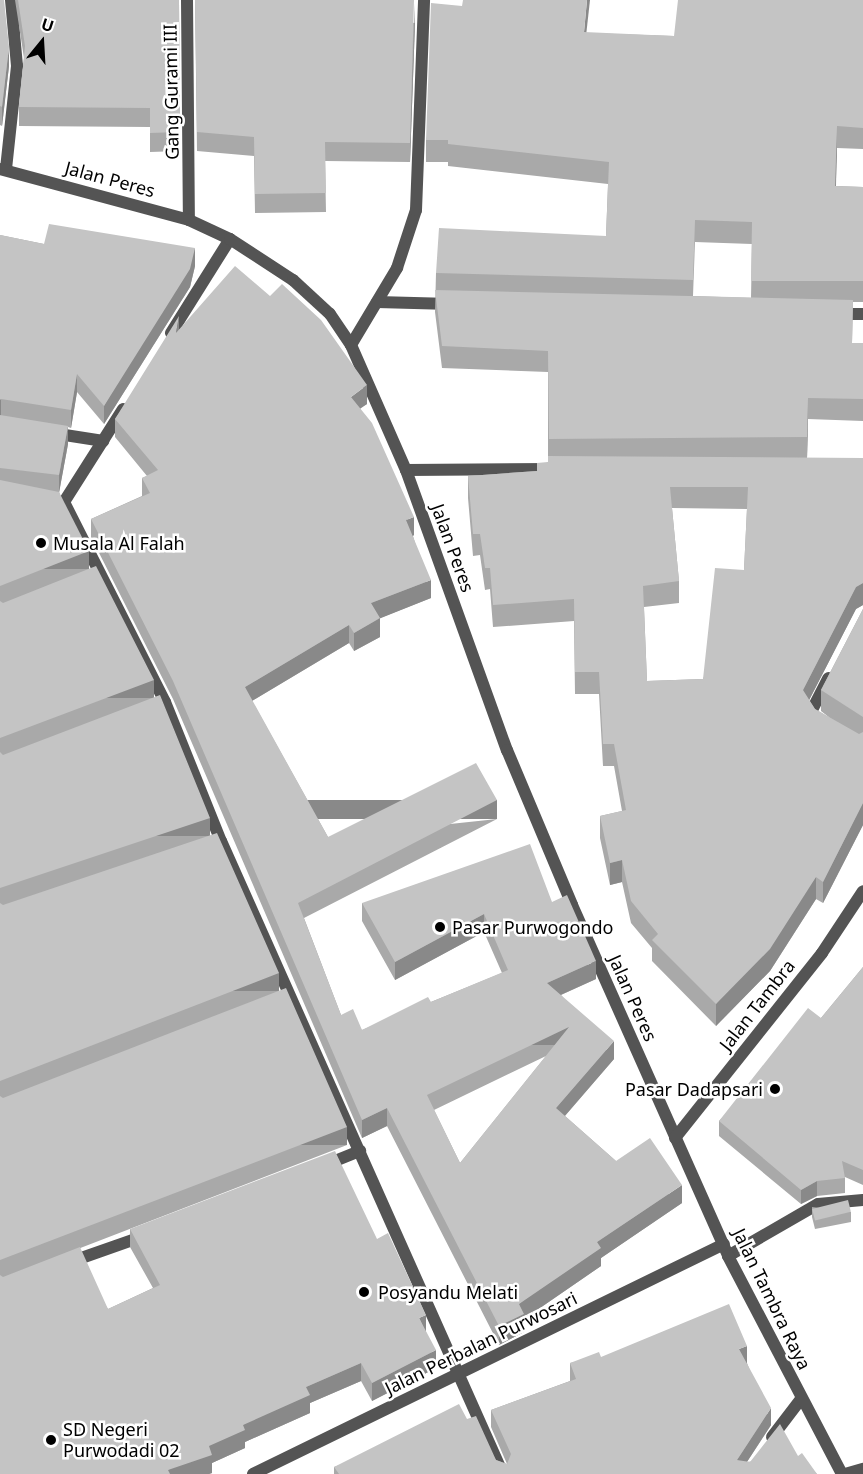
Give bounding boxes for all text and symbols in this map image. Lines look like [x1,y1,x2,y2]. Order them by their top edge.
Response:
north arrow [12,12,72,72]
text: U [38,13,57,37]
street label: Gang Gurami III [159,24,183,160]
street label: Jalan Peres [63,157,157,201]
street label: Jalan Peres [427,501,479,595]
place label: Musala Al Falah [53,532,185,554]
marker: Musala Al Falah [34,536,48,550]
place label: Pasar Purwogondo [452,916,613,938]
marker: Pasar Purwogondo [433,920,447,934]
street label: Jalan Peres [604,951,662,1045]
street label: Jalan Tambra [715,955,799,1055]
place label: Pasar Dadapsari [625,1078,763,1100]
marker: Pasar Dadapsari [768,1082,782,1096]
street label: Jalan Tambra Raya [728,1225,816,1373]
place label: Posyandu Melati [378,1281,518,1303]
marker: Posyandu Melati [355,1283,373,1301]
street label: Jalan Perbalan Purwosari [381,1287,581,1399]
place label: SD Negeri Purwodadi 02 [63,1419,180,1462]
marker: SD Negeri Purwodadi 02 [44,1433,58,1447]

